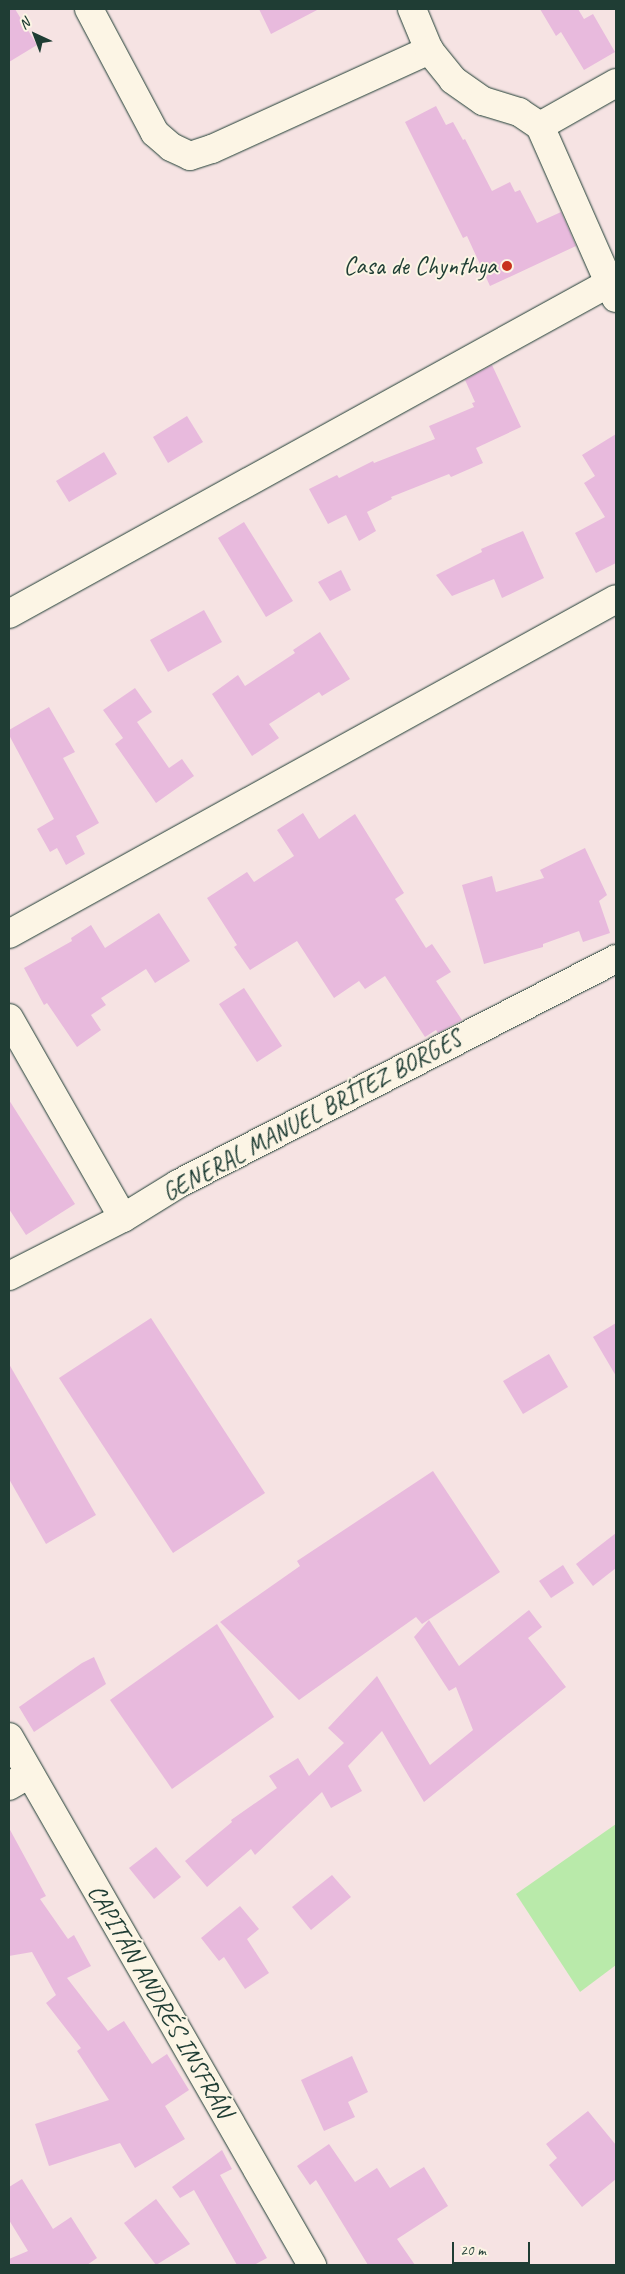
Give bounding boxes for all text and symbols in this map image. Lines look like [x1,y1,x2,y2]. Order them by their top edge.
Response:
north arrow [10,10,60,60]
text: N [15,14,33,33]
place label: Casa de Chynthya [343,251,497,281]
marker: Casa de Chynthya [501,260,513,272]
street label: GENERAL MANUEL BRÍTEZ BORGES [157,1024,467,1208]
street label: CAPITÁN ANDRÉS INSFRÁN [80,1878,240,2124]
scale bar [455,2232,532,2264]
text: 20 m [460,2241,486,2260]

